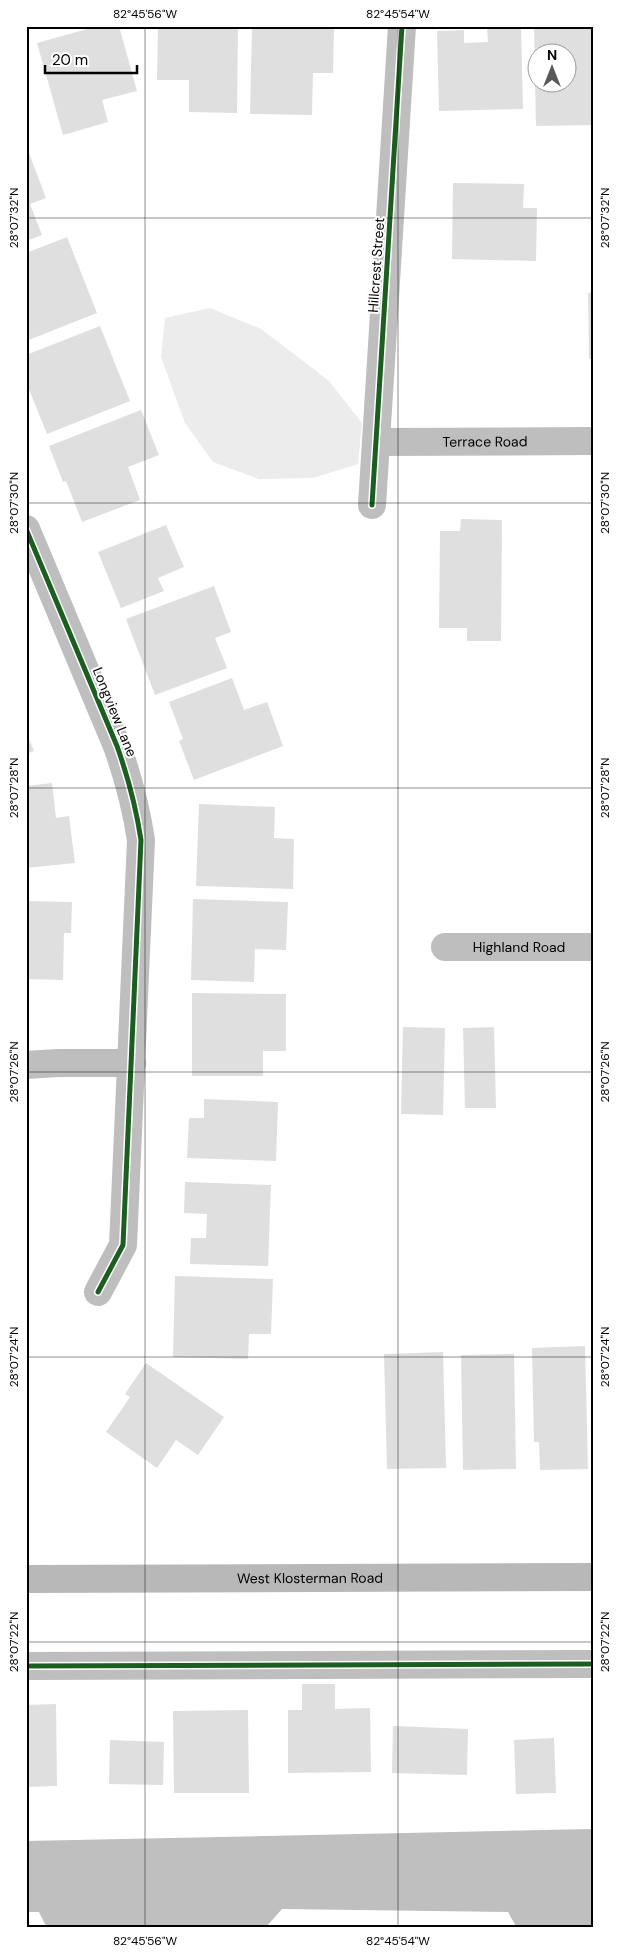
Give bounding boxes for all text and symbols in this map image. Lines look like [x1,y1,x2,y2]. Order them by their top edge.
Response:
text: 82°45'56"W [113,6,177,22]
text: 82°45'54"W [366,6,430,22]
scale bar [45,42,138,74]
north arrow [526,42,576,92]
text: N [547,46,557,64]
text: 20 m [52,50,88,70]
text: 28°07'32"N [6,188,22,248]
text: 28°07'32"N [597,188,613,248]
street label: Hillcrest Street [364,217,388,313]
street label: Terrace Road [443,432,527,451]
text: 28°07'30"N [6,472,22,534]
text: 28°07'30"N [597,472,613,534]
street label: Longview Lane [89,665,141,759]
text: 28°07'28"N [6,758,22,818]
text: 28°07'28"N [597,758,613,818]
street label: Highland Road [473,938,565,956]
text: 28°07'26"N [6,1041,22,1103]
text: 28°07'26"N [597,1041,613,1103]
text: 28°07'24"N [6,1327,22,1387]
text: 28°07'24"N [597,1327,613,1387]
street label: West Klosterman Road [237,1569,383,1587]
text: 28°07'22"N [6,1612,22,1672]
text: 28°07'22"N [597,1612,613,1672]
text: 82°45'56"W [113,1933,177,1949]
text: 82°45'54"W [366,1933,430,1949]

